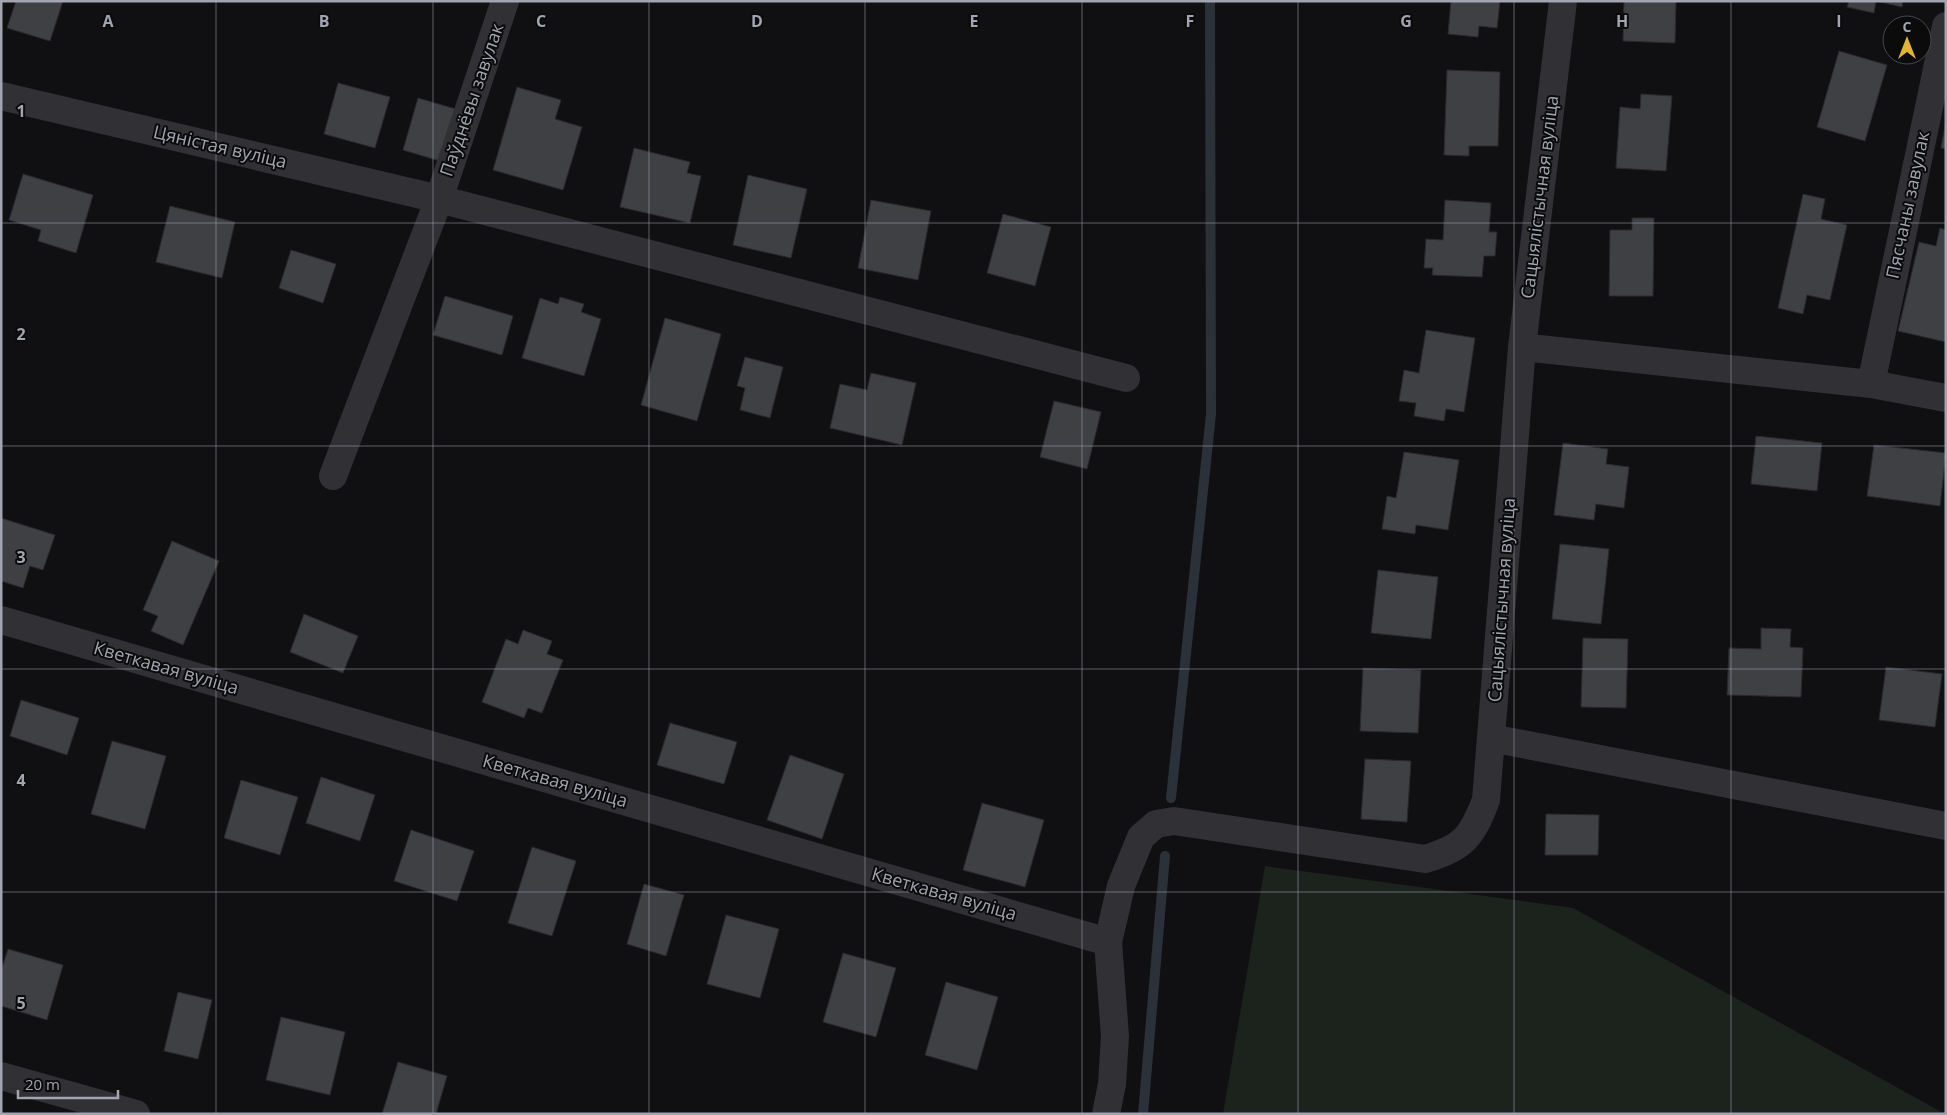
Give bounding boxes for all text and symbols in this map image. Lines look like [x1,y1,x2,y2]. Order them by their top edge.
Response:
text: A [102,10,114,32]
text: B [319,10,329,32]
text: C [536,10,546,32]
text: D [751,10,763,32]
text: E [970,10,979,32]
text: F [1186,10,1194,32]
text: G [1400,10,1412,32]
text: H [1616,10,1628,32]
text: I [1836,10,1842,32]
north arrow [1882,15,1932,65]
text: С [1903,17,1912,36]
street label: Паўднёвы завулак [434,19,509,179]
street label: Сацыялістычная вуліца [1515,94,1563,300]
text: 1 [16,100,26,122]
street label: Цяністая вуліца [151,119,289,173]
street label: Пясчаны завулак [1880,128,1935,281]
text: 2 [16,323,26,345]
street label: Сацыялістычная вуліца [1482,497,1520,703]
text: 3 [16,546,26,568]
street label: Кветкавая вуліца [91,635,242,699]
street label: Кветкавая вуліца [480,748,631,812]
text: 4 [16,769,26,791]
street label: Кветкавая вуліца [869,861,1020,925]
text: 5 [16,992,26,1014]
scale bar [18,1068,118,1100]
text: 20 m [25,1074,60,1094]

